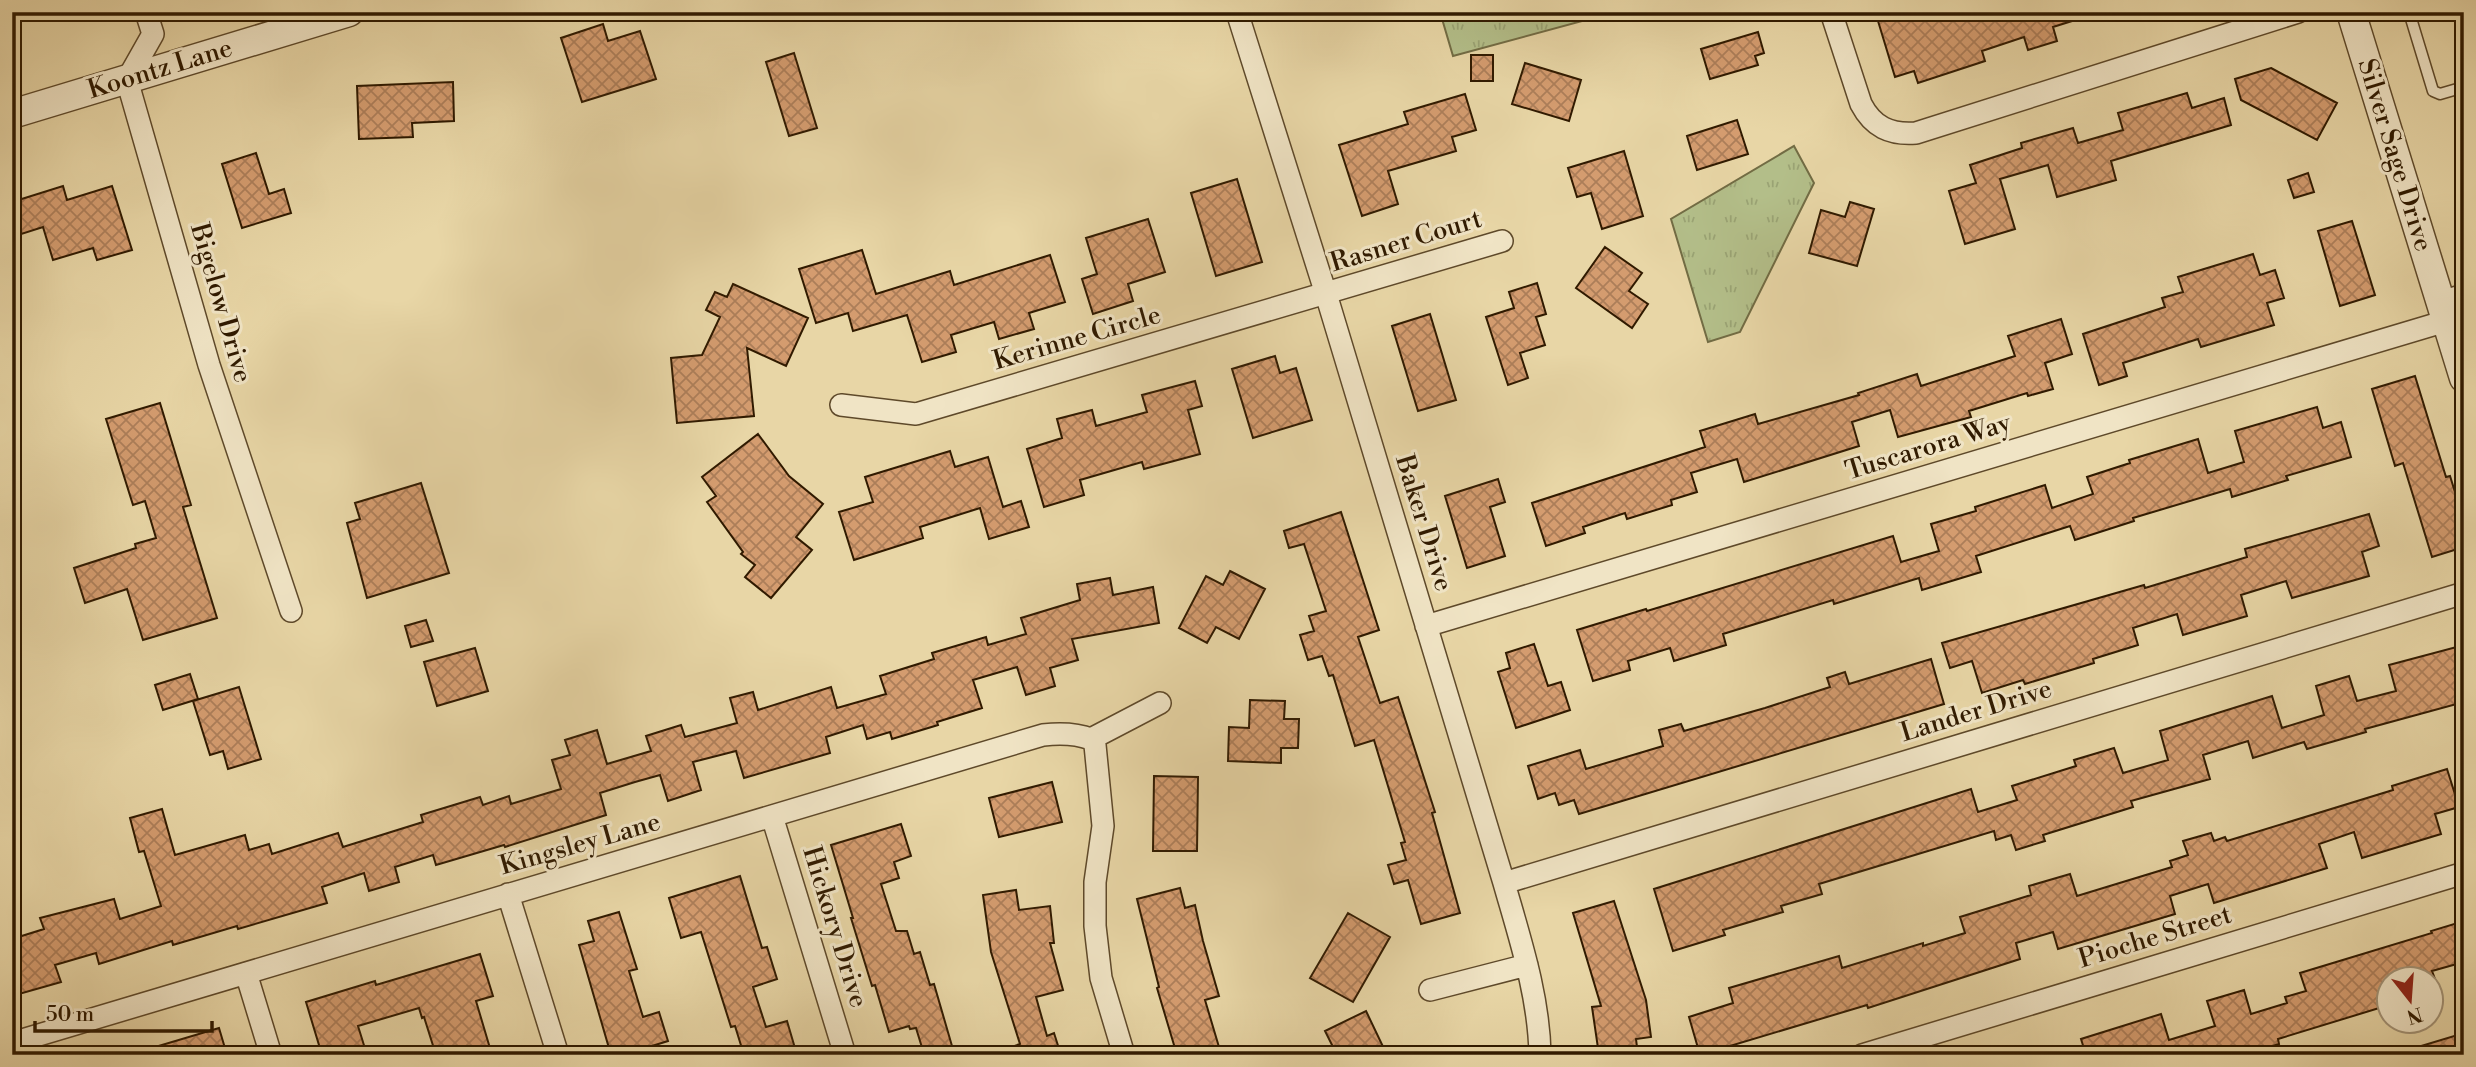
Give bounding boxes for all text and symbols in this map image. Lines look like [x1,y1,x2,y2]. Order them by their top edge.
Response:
street label: Koontz Lane [84,32,236,106]
street label: Silver Sage Drive [2351,55,2439,255]
street label: Rasner Court [1326,203,1486,279]
street label: Bigelow Drive [183,219,259,386]
street label: Kerinne Circle [989,299,1165,377]
street label: Tuscarora Way [1841,407,2015,487]
street label: Baker Drive [1388,450,1460,595]
street label: Lander Drive [1896,673,2056,749]
street label: Kingsley Lane [496,806,664,882]
street label: Hickory Drive [795,843,875,1011]
street label: Pioche Street [2075,899,2235,975]
north arrow [2374,965,2444,1036]
scale bar [35,990,212,1034]
text: 50 m [46,1002,94,1028]
text: N [2404,1002,2425,1029]

